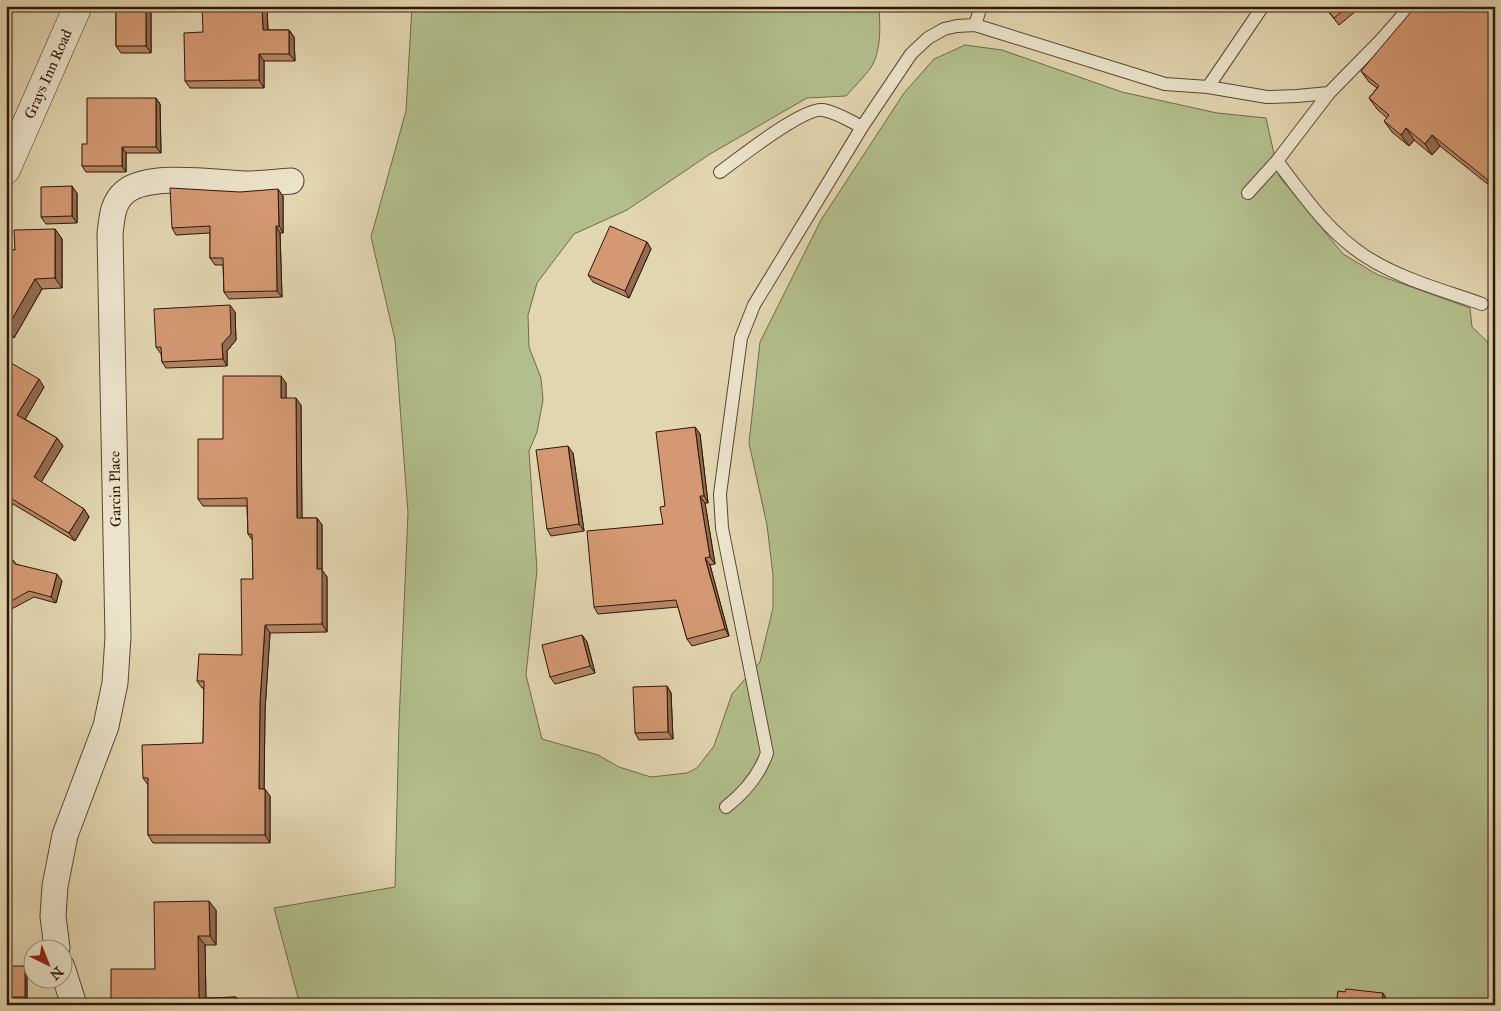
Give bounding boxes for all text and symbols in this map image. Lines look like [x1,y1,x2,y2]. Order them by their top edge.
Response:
street label: Grays Inn Road [20,26,76,122]
street label: Garcin Place [105,451,125,527]
north arrow [22,938,72,988]
text: N [46,963,67,983]

